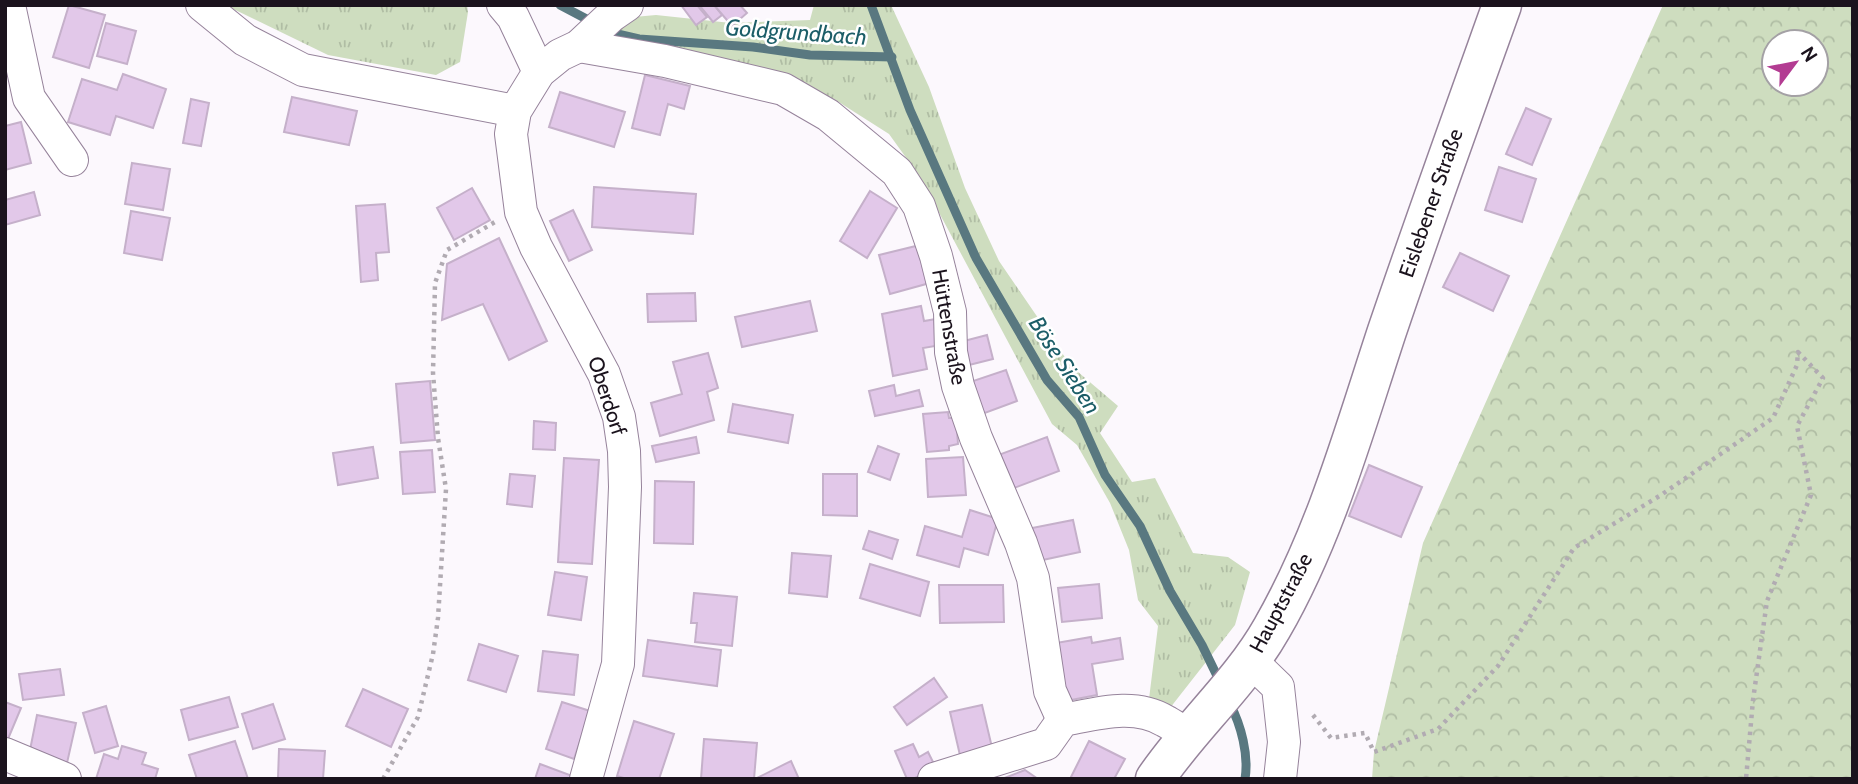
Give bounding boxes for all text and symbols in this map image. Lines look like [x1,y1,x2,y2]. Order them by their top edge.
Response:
water label: Goldgrundbach [724,13,868,51]
north arrow [1760,28,1830,98]
text: N [1796,42,1822,66]
street label: Eislebener Straße [1393,125,1468,280]
street label: Hüttenstraße [927,267,972,387]
water label: Böse Sieben [1023,311,1107,419]
street label: Oberdorf [583,353,632,439]
street label: Hauptstraße [1244,548,1317,657]

